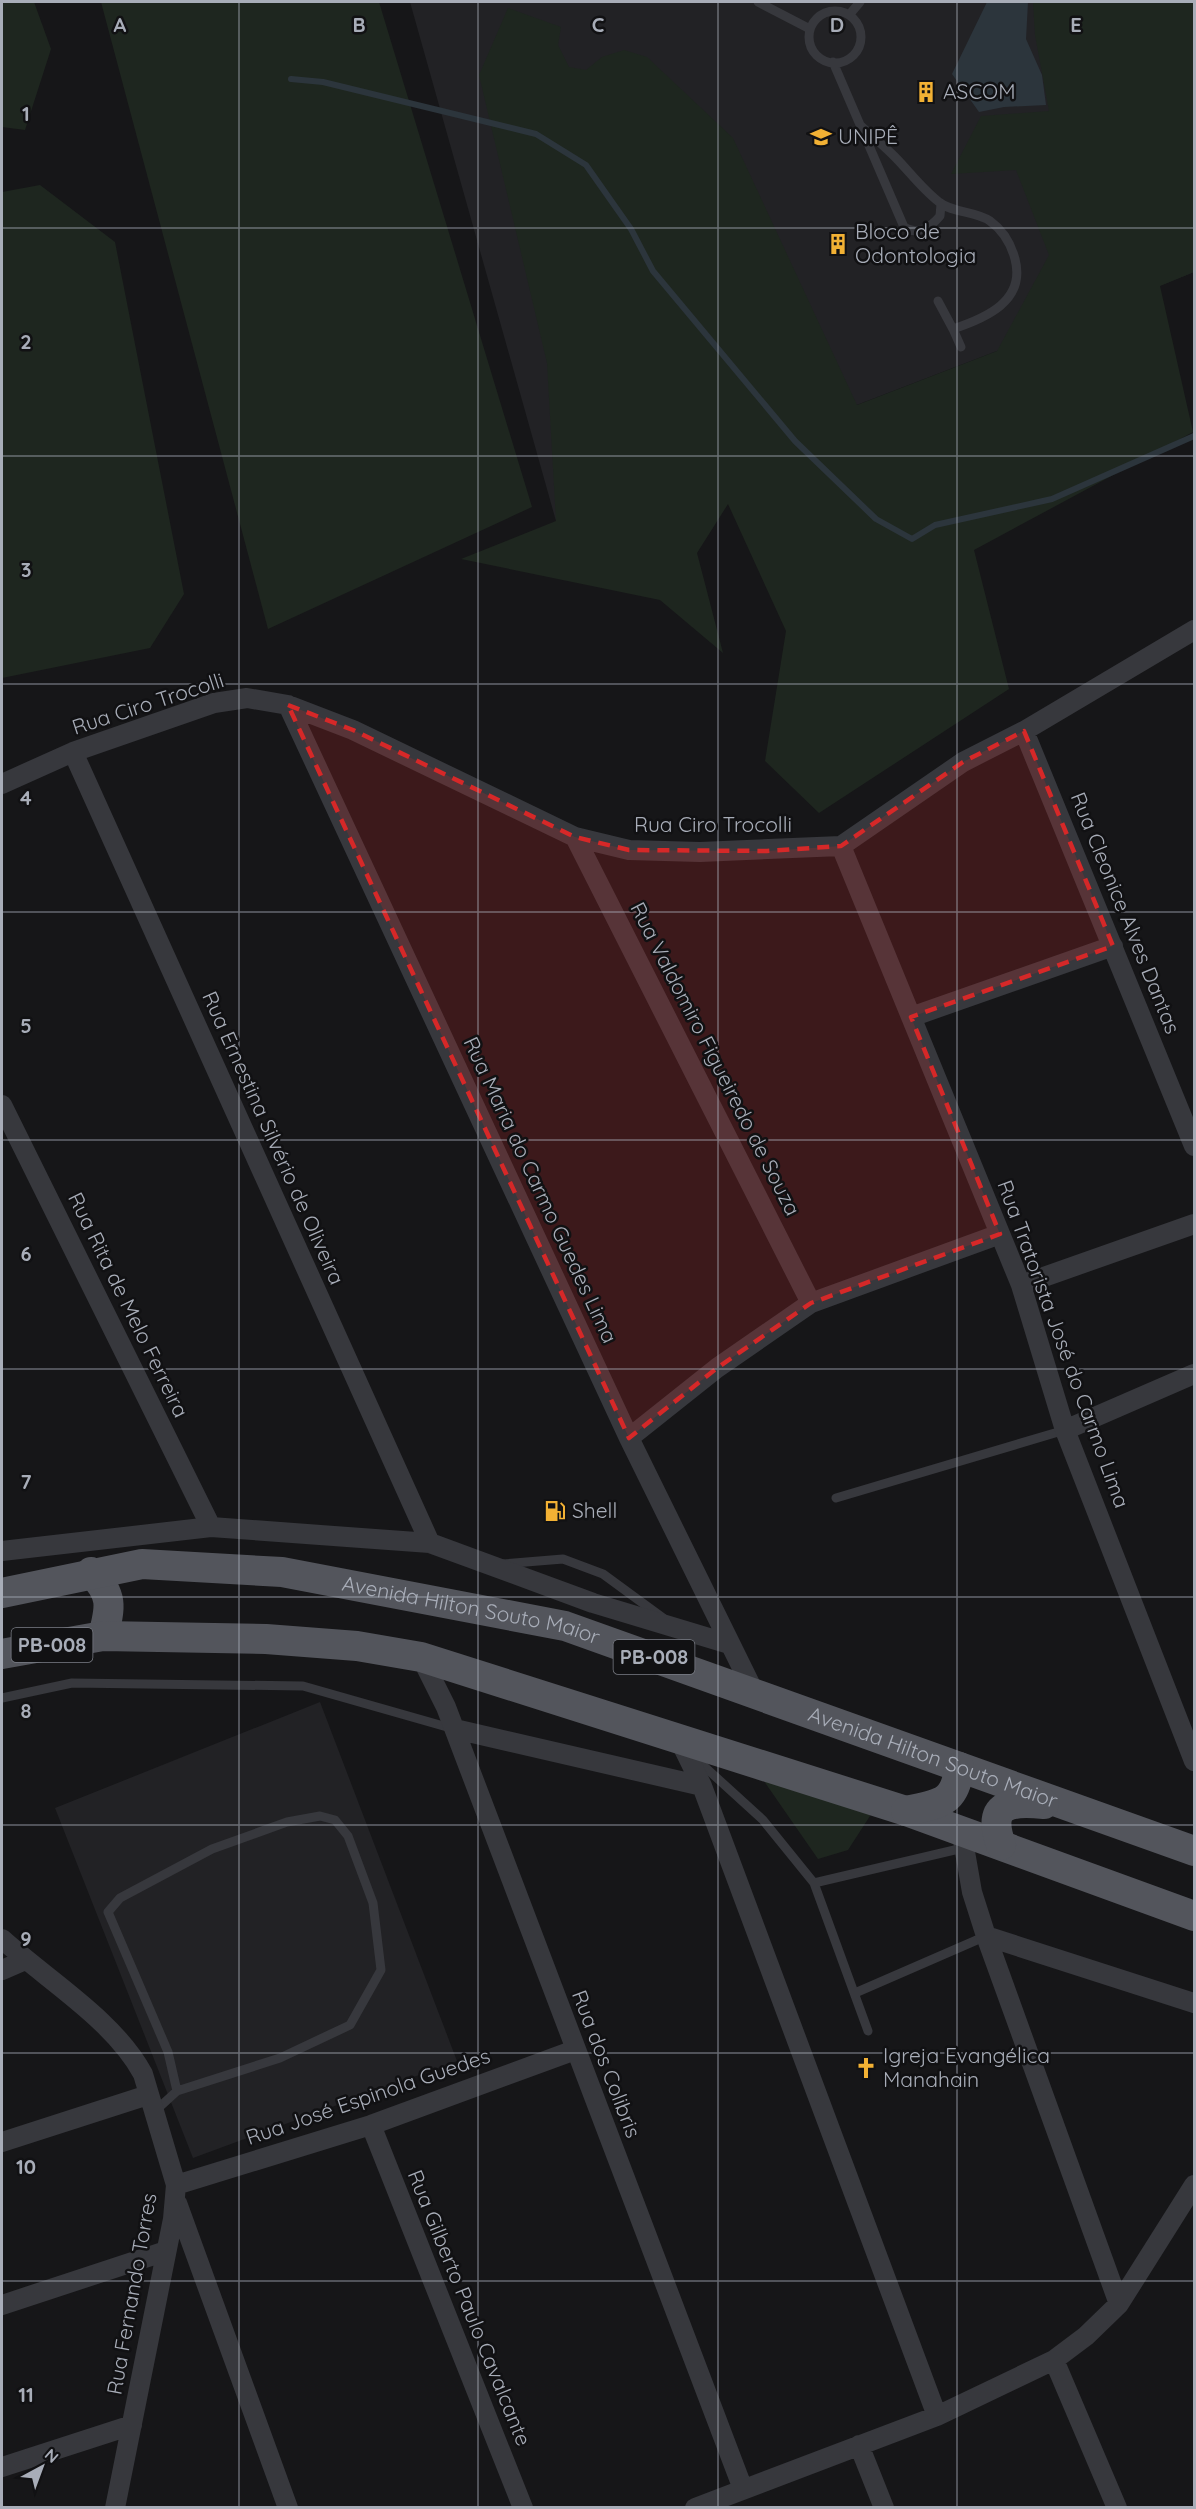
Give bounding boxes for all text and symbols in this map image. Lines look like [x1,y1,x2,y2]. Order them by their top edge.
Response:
text: A [114,12,127,37]
text: B [352,12,366,37]
text: C [592,12,605,37]
text: D [830,12,844,37]
text: E [1070,12,1082,37]
place label: ASCOM [943,78,1016,104]
building icon: ASCOM [914,80,938,104]
text: 1 [22,101,30,126]
place label: UNIPÊ [838,123,898,149]
school or university icon: UNIPÊ [809,125,833,149]
place label: Bloco de Odontologia [855,218,976,268]
building icon: Bloco de Odontologia [826,232,850,256]
text: 2 [20,329,32,354]
text: 3 [21,557,31,582]
street label: Rua Ciro Trocolli [69,666,227,740]
text: 4 [20,785,32,810]
street label: Rua Cleonice Alves Dantas [1065,788,1186,1037]
street label: Rua Ciro Trocolli [634,811,792,837]
street label: Rua Valdomiro Figueiredo de Souza [625,898,807,1220]
street label: Rua Ernestina Silvério de Oliveira [197,987,351,1288]
text: 5 [20,1013,32,1038]
street label: Rua Maria do Carmo Guedes Lima [458,1032,623,1347]
street label: Rua Tratorista José do Carmo Lima [992,1176,1135,1511]
street label: Rua Rita de Melo Ferreira [63,1188,195,1421]
text: 6 [20,1241,32,1266]
text: 7 [21,1469,32,1494]
place label: Shell [572,1497,617,1523]
fuel station icon: Shell [543,1499,567,1523]
street label: Avenida Hilton Souto Maior [340,1570,604,1649]
road number: PB-008 [11,1628,92,1662]
road number: PB-008 [614,1640,694,1674]
text: 8 [21,1698,32,1723]
street label: Avenida Hilton Souto Maior [805,1700,1061,1813]
text: 9 [20,1926,32,1951]
street label: Rua dos Colibris [567,1986,647,2141]
street label: Rua José Espinola Guedes [242,2042,493,2150]
place label: Igreja Evangélica Manahain [883,2042,1050,2092]
church icon: Igreja Evangélica Manahain [854,2056,878,2080]
text: 10 [16,2154,36,2179]
street label: Rua Gilberto Paulo Cavalcante [403,2166,537,2449]
street label: Rua Fernando Torres [100,2191,162,2397]
text: 11 [18,2382,34,2407]
north arrow [12,2437,72,2497]
text: N [41,2444,63,2467]

